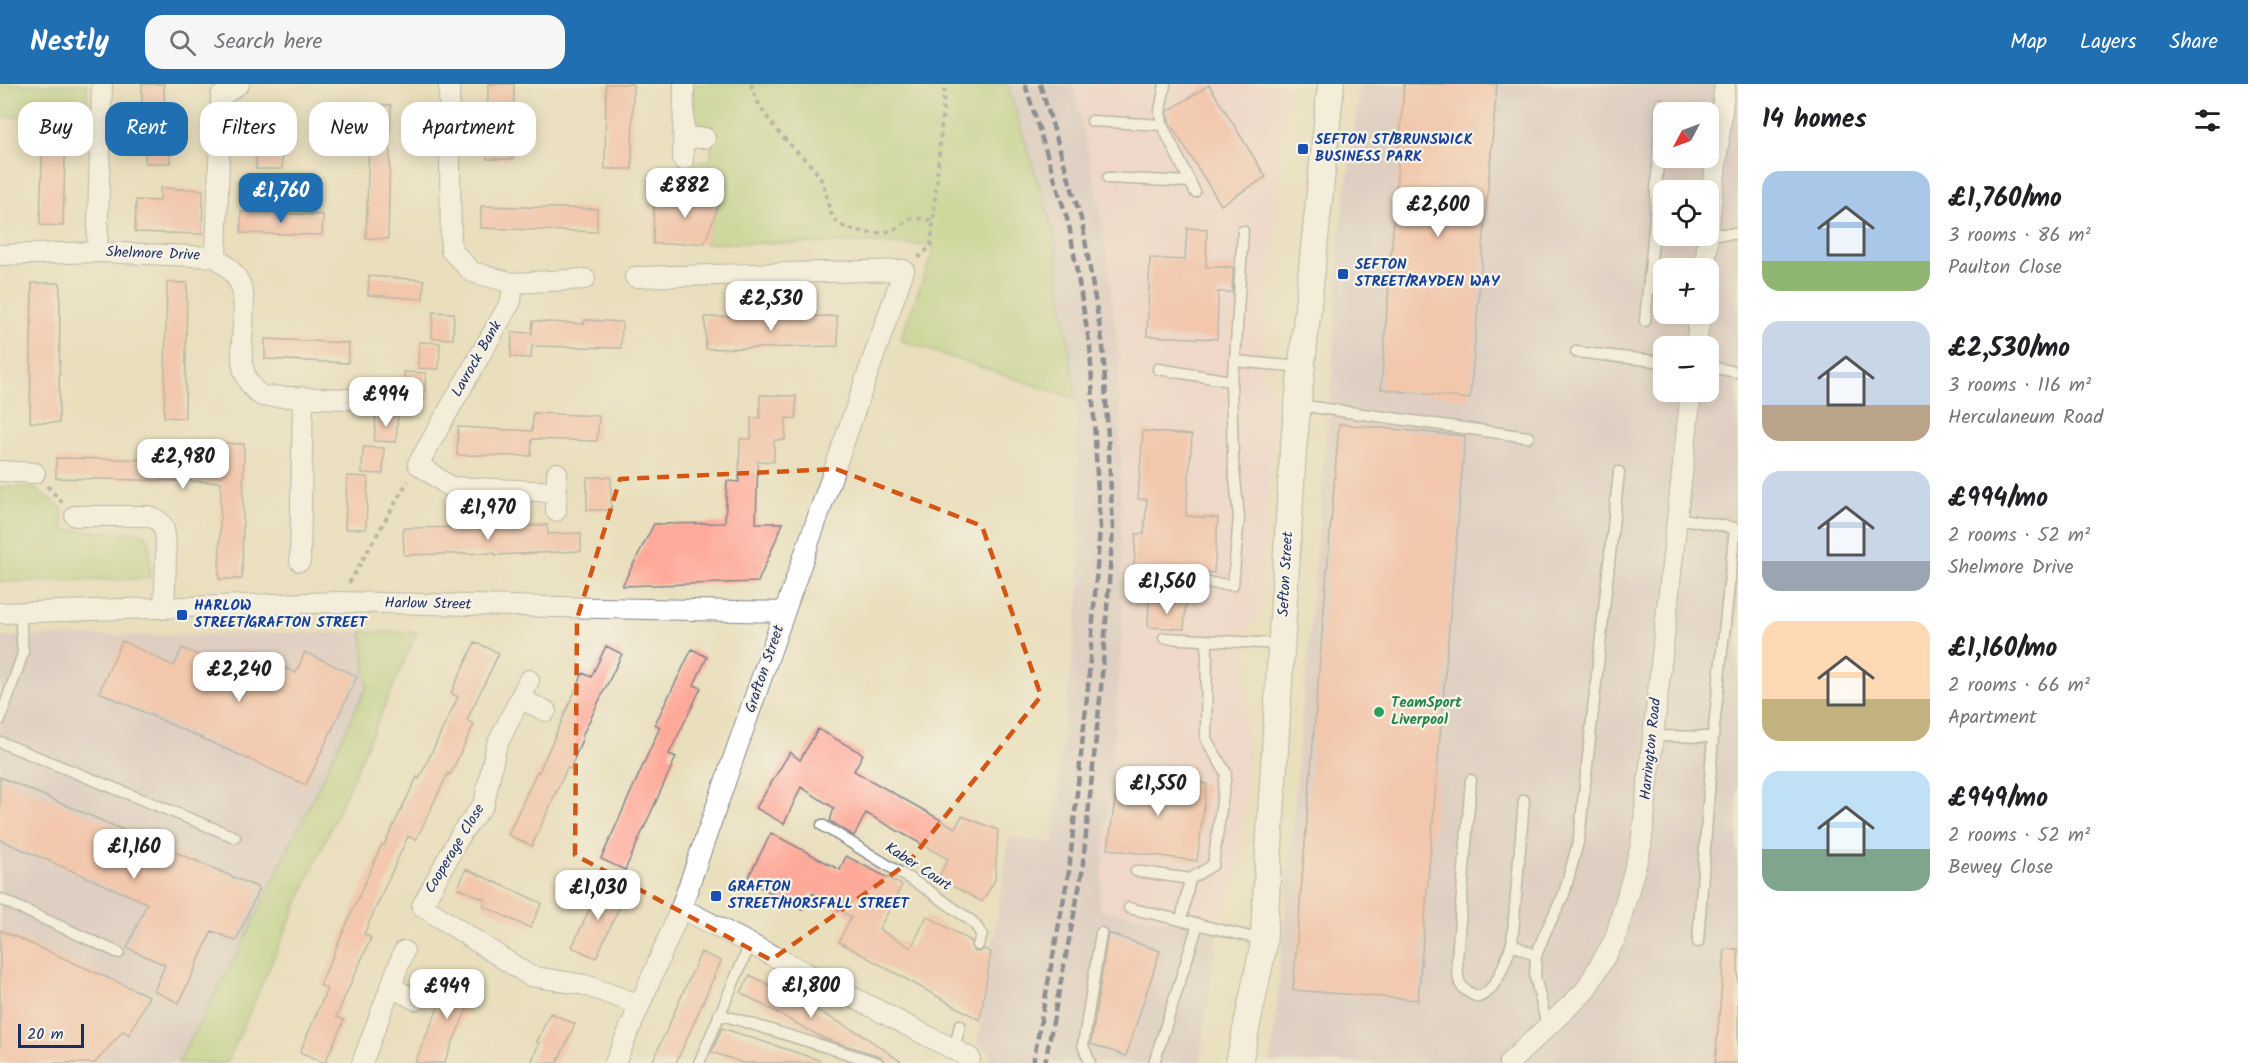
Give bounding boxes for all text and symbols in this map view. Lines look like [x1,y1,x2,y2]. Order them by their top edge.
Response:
search box [145,15,565,69]
text: Nestly [30,20,109,65]
text: Search here [214,25,323,60]
icon: search [166,26,199,59]
text: Map [2010,26,2047,59]
text: Layers [2080,26,2136,59]
text: Share [2169,26,2218,59]
text: 14 homes [1762,99,1867,141]
chip: Buy [18,102,93,156]
chip: Rent [105,102,188,156]
chip: Filters [200,102,297,156]
chip: New [309,102,389,156]
chip: Apartment [401,102,536,156]
north arrow [1653,102,1719,168]
map controls [1653,102,1719,402]
icon: filters [2191,104,2224,137]
place label: SEFTON ST/BRUNSWICK BUSINESS PARK [1315,128,1473,169]
marker: SEFTON ST/BRUNSWICK BUSINESS PARK [1296,142,1310,156]
pin: £882 [649,168,721,219]
text: £882 [660,171,710,203]
pin: £1,760 [232,173,330,224]
text: £1,760 [253,176,309,208]
text: £1,760/mo [1948,178,2062,220]
button: locate [1653,180,1719,246]
pin: £2,600 [1389,187,1487,238]
text: £2,600 [1407,190,1469,222]
icon: home [1810,195,1882,267]
text: 3 rooms · 86 m² [1948,220,2091,252]
street label: Shelmore Drive [106,240,201,268]
text: Paulton Close [1948,252,2062,284]
place label: SEFTON STREET/RAYDEN WAY [1355,253,1501,294]
button: + [1653,258,1719,324]
marker: SEFTON STREET/RAYDEN WAY [1336,267,1350,281]
pin: £2,530 [722,281,820,332]
text: £2,530 [740,284,802,316]
street label: Lavrock Bank [445,316,509,402]
text: £2,530/mo [1948,328,2070,370]
button: − [1653,336,1719,402]
icon: home [1810,345,1882,417]
text: 3 rooms · 116 m² [1948,370,2091,402]
pin: £994 [350,377,422,428]
text: £994 [363,380,409,412]
text: Herculaneum Road [1948,402,2103,434]
pin: £2,980 [134,439,232,490]
text: £2,980 [151,442,215,474]
text: £994/mo [1948,478,2048,520]
pin: £1,970 [439,490,537,541]
text: £1,970 [460,493,516,525]
icon: home [1810,495,1882,567]
text: 2 rooms · 52 m² [1948,520,2090,552]
street label: Sefton Street [1272,531,1300,617]
text: Shelmore Drive [1948,552,2074,584]
pin: £1,560 [1118,564,1216,615]
text: £1,560 [1138,567,1196,599]
street label: Harlow Street [384,591,472,617]
place label: HARLOW STREET/GRAFTON STREET [194,594,369,635]
marker: HARLOW STREET/GRAFTON STREET [175,608,189,622]
street label: Grafton Street [739,622,791,716]
text: £1,160/mo [1948,628,2057,670]
icon: home [1810,645,1882,717]
pin: £2,240 [190,652,288,703]
text: £2,240 [207,655,271,687]
text: 2 rooms · 66 m² [1948,670,2090,702]
place label: TeamSport Liverpool [1391,691,1462,732]
street label: Harrington Road [1634,696,1668,801]
text: Apartment [1948,702,2037,734]
marker: TeamSport Liverpool [1372,705,1386,719]
pin: £1,550 [1109,766,1207,817]
text: £1,550 [1130,769,1186,801]
text: £949/mo [1948,778,2048,820]
icon: home [1810,795,1882,867]
street label: Cooperage Close [419,799,491,898]
text: 2 rooms · 52 m² [1948,820,2090,852]
pin: £1,160 [85,829,183,880]
text: £1,160 [107,832,161,864]
street label: Kaber Court [880,836,956,898]
text: Bewey Close [1948,852,2053,884]
pin: £1,030 [549,870,647,921]
text: £1,030 [569,873,627,905]
place label: GRAFTON STREET/HORSFALL STREET [728,875,910,916]
marker: GRAFTON STREET/HORSFALL STREET [709,889,723,903]
pin: £1,800 [762,968,860,1019]
pin: £949 [411,969,483,1020]
text: £1,800 [782,971,840,1003]
text: £949 [424,972,470,1004]
scale bar [18,1021,84,1048]
text: 20 m [27,1022,63,1047]

